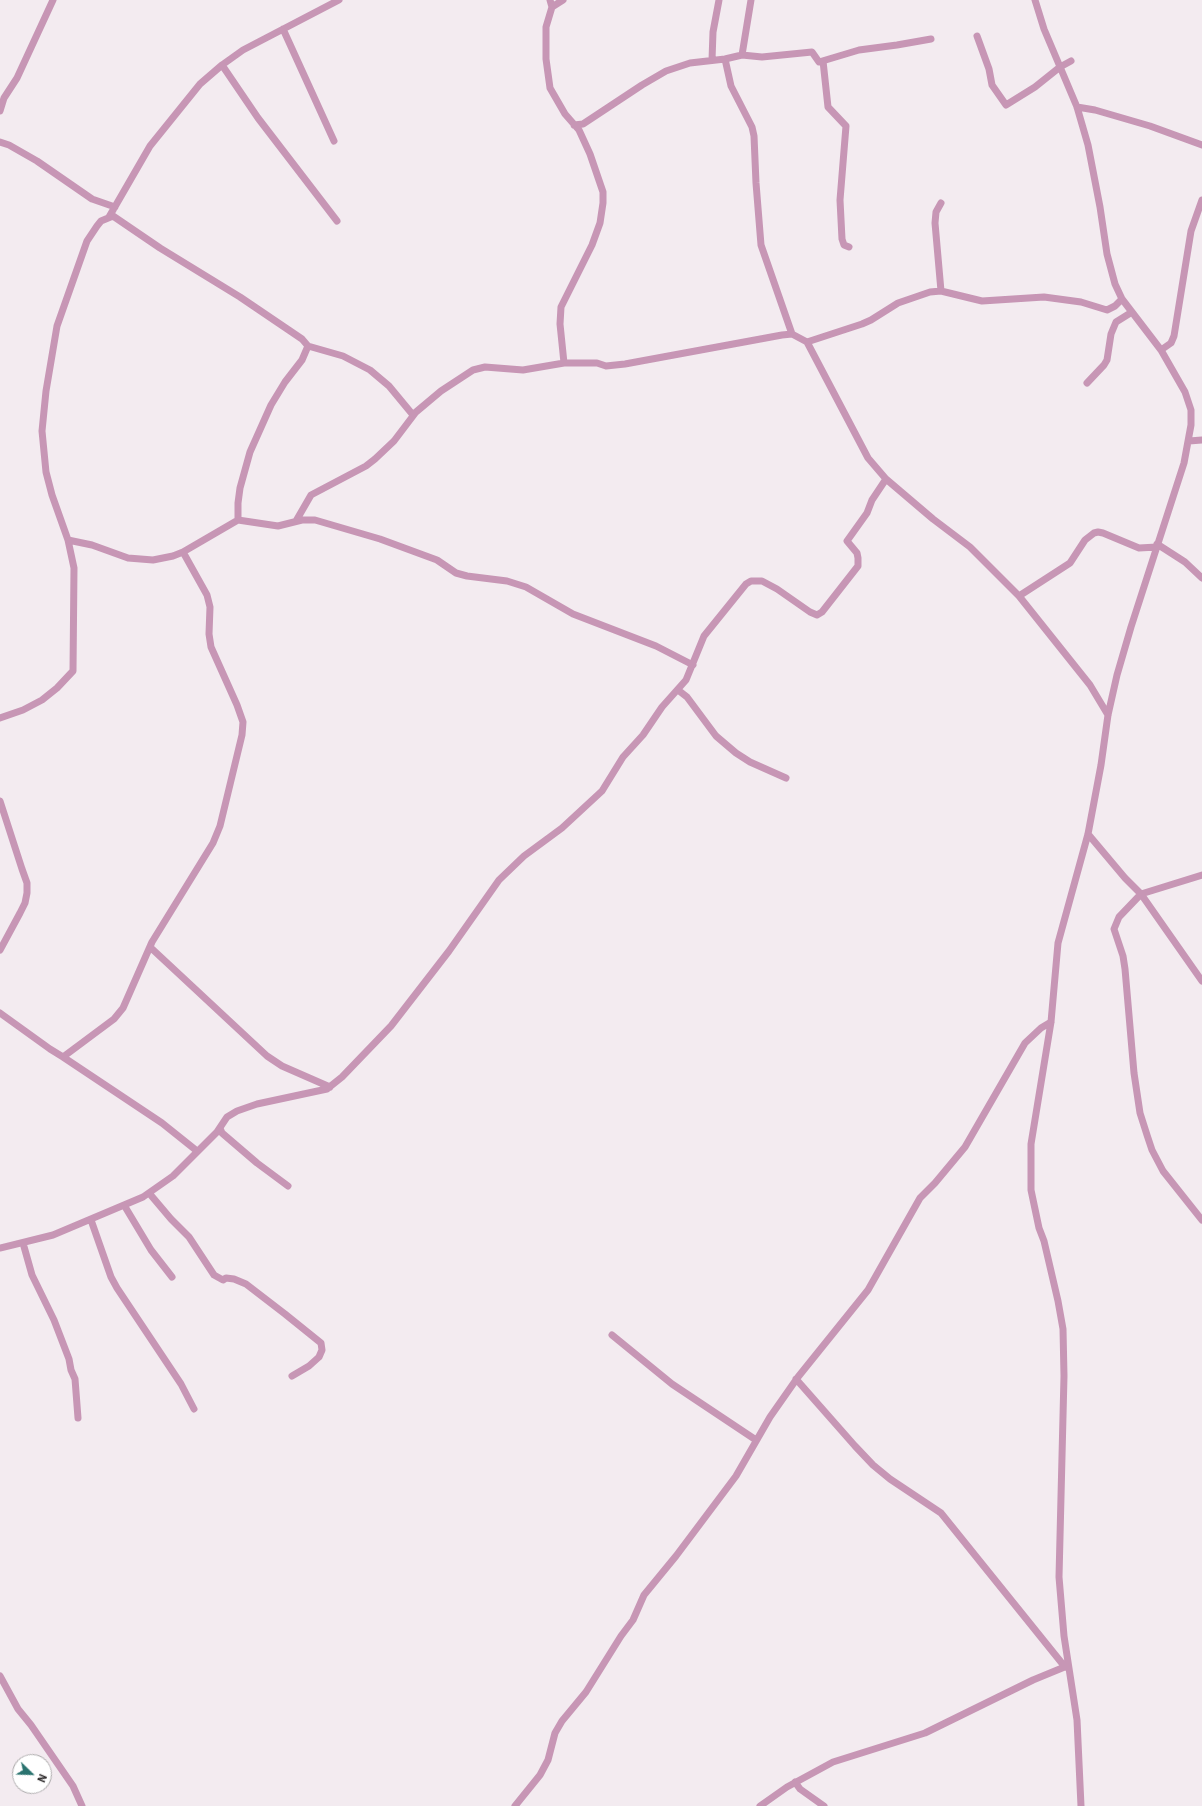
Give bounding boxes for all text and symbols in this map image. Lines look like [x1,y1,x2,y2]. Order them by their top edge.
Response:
north arrow [12,1754,52,1794]
text: N [34,1772,50,1785]

